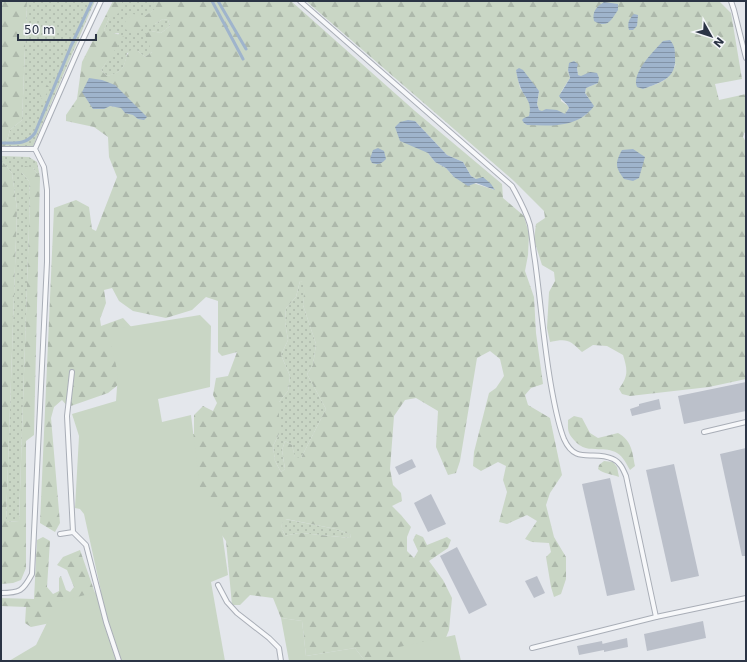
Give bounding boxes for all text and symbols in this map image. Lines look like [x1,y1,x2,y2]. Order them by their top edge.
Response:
scale bar [18,16,96,42]
north arrow [691,16,731,56]
text: 50 m [24,23,55,37]
text: N [710,34,726,50]

